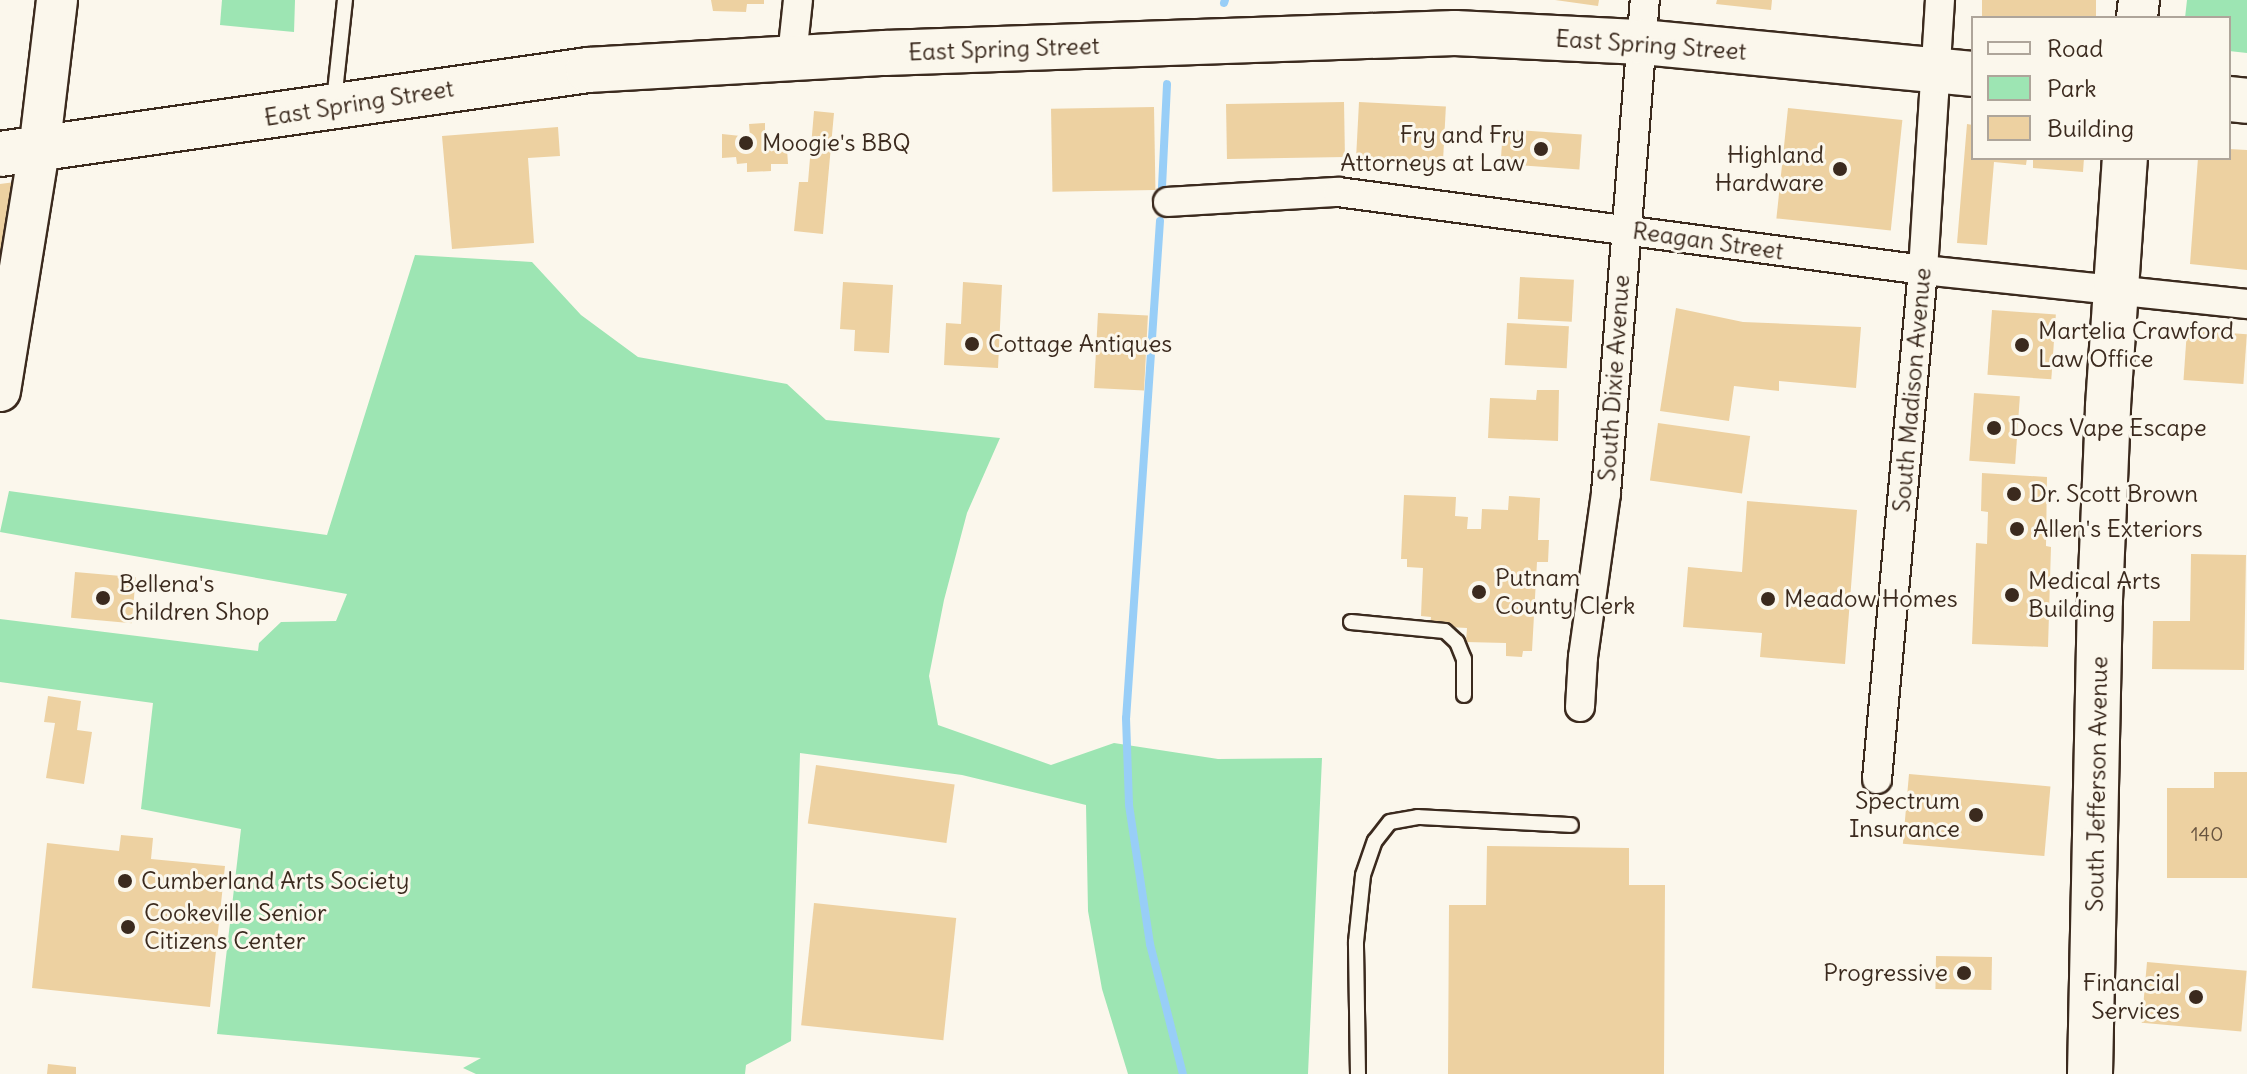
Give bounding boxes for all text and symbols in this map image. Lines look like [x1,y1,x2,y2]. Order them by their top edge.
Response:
legend [1971,16,2231,160]
street label: East Spring Street [1555,24,1747,66]
street label: East Spring Street [908,31,1100,67]
text: Road [2047,33,2103,63]
text: Park [2047,73,2097,103]
street label: East Spring Street [262,74,456,132]
text: Building [2047,113,2134,143]
place label: Fry and Fry Attorneys at Law [1340,121,1525,177]
place label: Moogie's BBQ [762,129,911,157]
marker: Moogie's BBQ [737,134,755,152]
marker: Fry and Fry Attorneys at Law [1532,140,1550,158]
place label: Highland Hardware [1715,141,1824,197]
marker: Highland Hardware [1831,160,1849,178]
street label: Reagan Street [1631,216,1785,266]
street label: South Madison Avenue [1887,267,1937,513]
street label: South Dixie Avenue [1592,274,1636,482]
place label: Martelia Crawford Law Office [2038,317,2234,373]
place label: Cottage Antiques [988,330,1172,358]
marker: Cottage Antiques [963,335,981,353]
marker: Martelia Crawford Law Office [2013,336,2031,354]
place label: Docs Vape Escape [2010,414,2207,442]
marker: Docs Vape Escape [1985,419,2003,437]
place label: Dr. Scott Brown [2030,480,2198,508]
marker: Dr. Scott Brown [2005,485,2023,503]
place label: Allen's Exteriors [2033,515,2203,543]
marker: Allen's Exteriors [2008,520,2026,538]
place label: Putnam County Clerk [1495,564,1635,620]
place label: Medical Arts Building [2028,567,2161,623]
place label: Bellena's Children Shop [119,570,269,626]
marker: Putnam County Clerk [1470,583,1488,601]
place label: Meadow Homes [1784,585,1958,613]
marker: Medical Arts Building [2003,586,2021,604]
marker: Bellena's Children Shop [94,589,112,607]
marker: Meadow Homes [1759,590,1777,608]
street label: South Jefferson Avenue [2080,656,2114,912]
place label: Spectrum Insurance [1849,787,1960,843]
marker: Spectrum Insurance [1967,806,1985,824]
house number: 140 [2191,821,2223,845]
place label: Cumberland Arts Society [141,867,409,895]
marker: Cumberland Arts Society [116,872,134,890]
place label: Cookeville Senior Citizens Center [144,899,327,955]
marker: Cookeville Senior Citizens Center [119,918,137,936]
place label: Progressive [1823,959,1948,987]
marker: Progressive [1955,964,1973,982]
place label: Financial Services [2083,969,2180,1025]
marker: Financial Services [2187,988,2205,1006]

